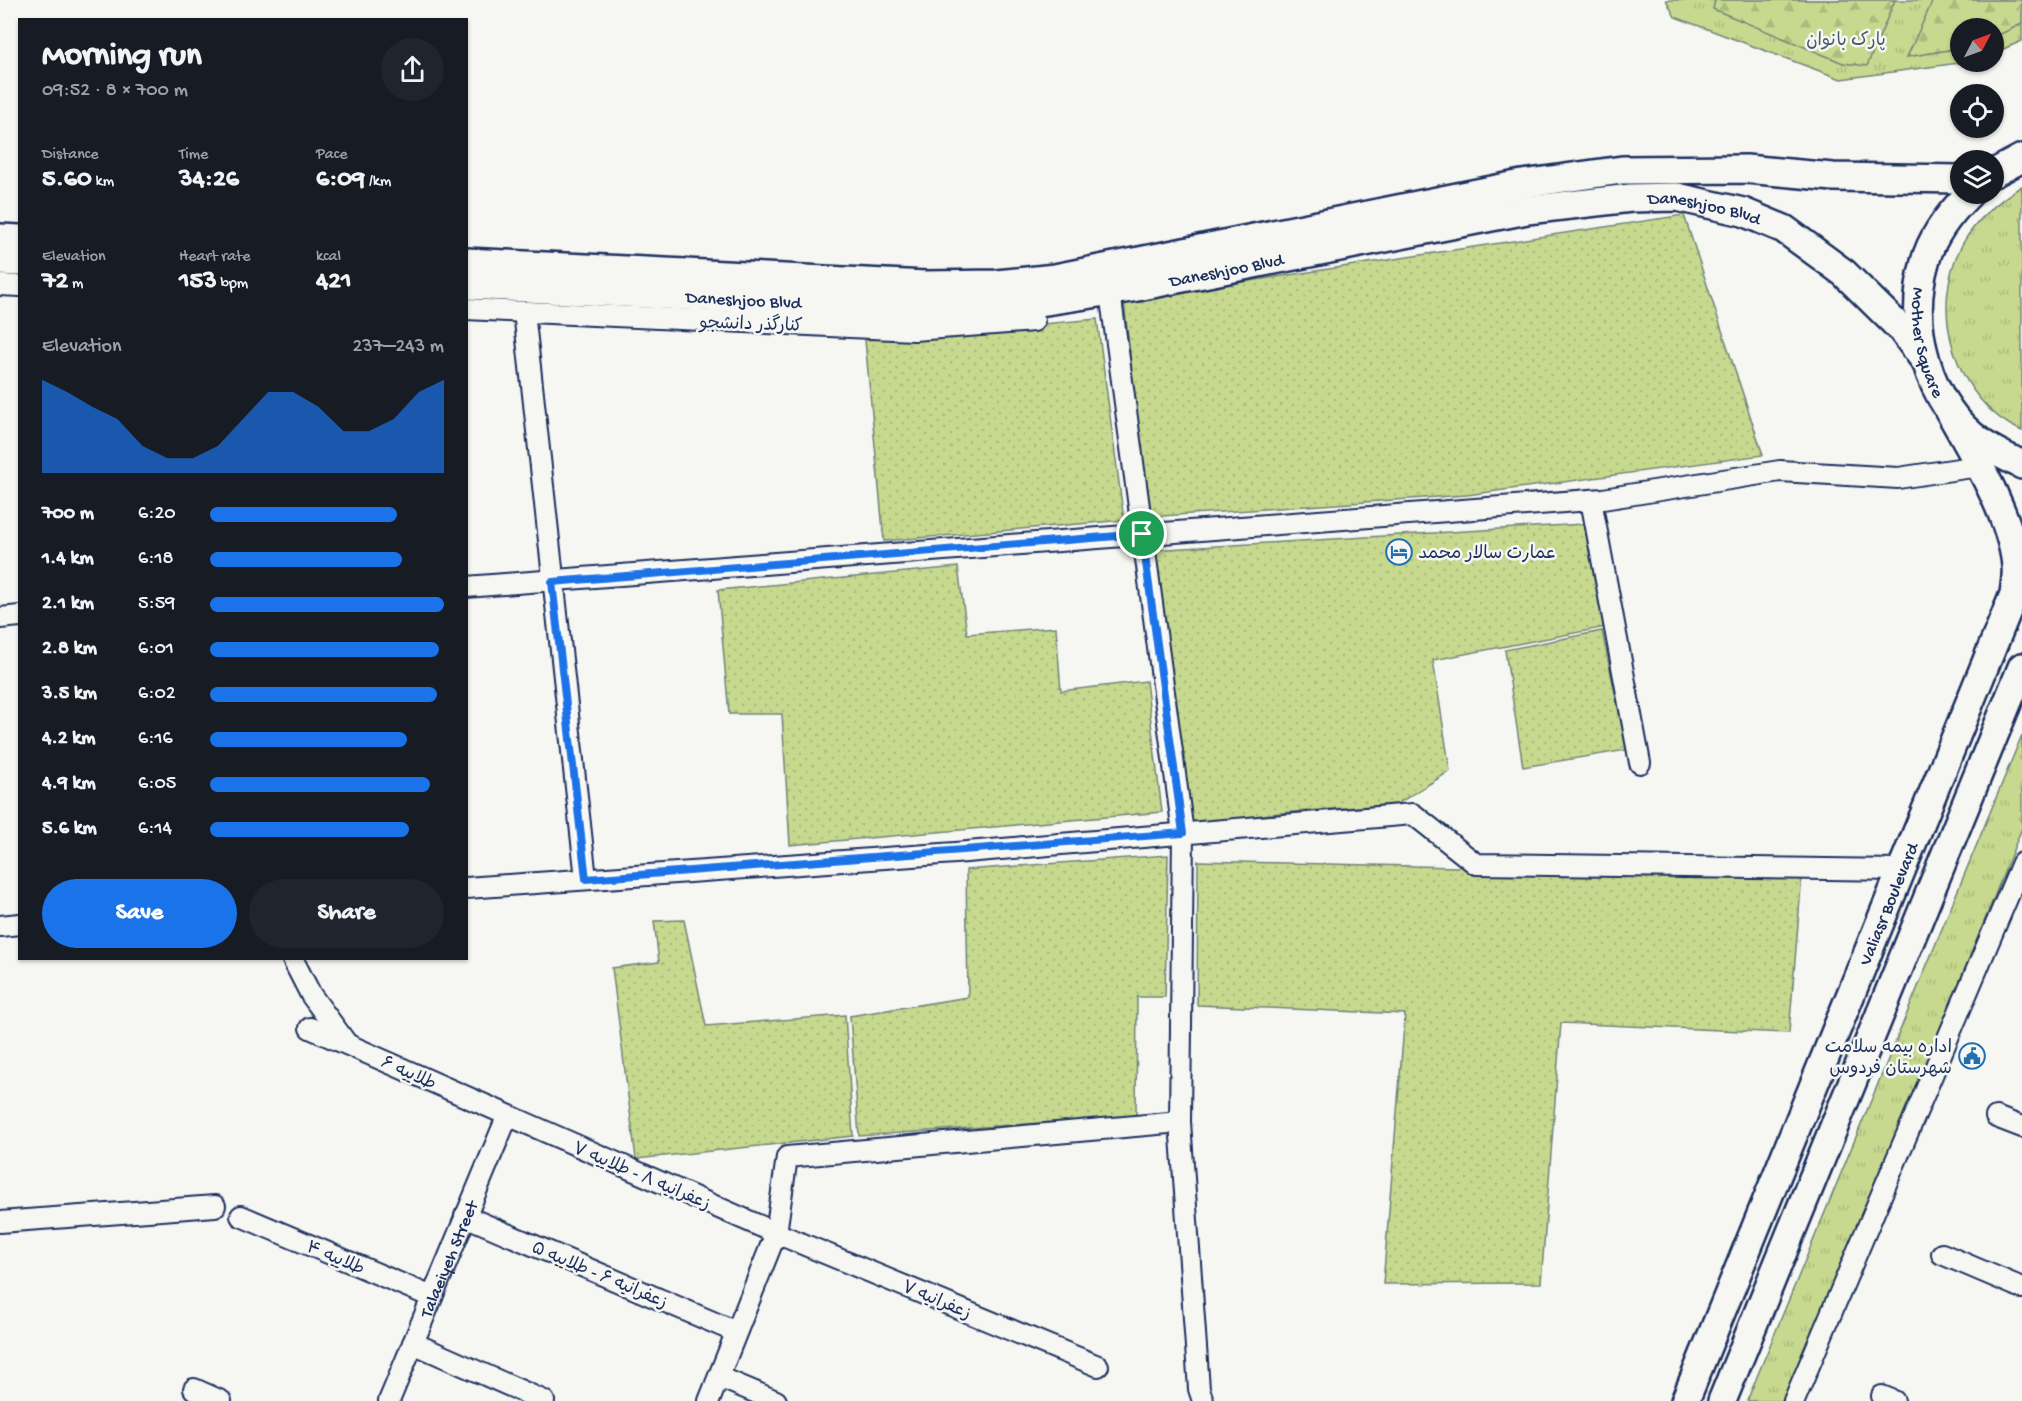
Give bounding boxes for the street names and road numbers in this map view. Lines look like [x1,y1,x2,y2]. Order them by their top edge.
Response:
street label: Daneshjoo Blvd [1647,189,1765,232]
street label: Daneshjoo Blvd [1167,250,1287,294]
street label: Mother Square [1906,286,1948,403]
street label: Daneshjoo Blvd [684,288,803,315]
street label: کنارگذر دانشجو [698,311,803,338]
street label: Valiasr Boulevard [1855,839,1925,970]
street label: طلاییه ۶ [377,1053,439,1096]
street label: زعفرانیه ۸ - طلاییه ۷ [569,1139,713,1216]
street label: Talaeiyeh Street [416,1197,485,1322]
street label: طلاییه ۴ [303,1238,367,1281]
street label: زعفرانیه ۶ - طلاییه ۵ [528,1238,670,1314]
street label: زعفرانیه ۷ [898,1277,974,1325]

